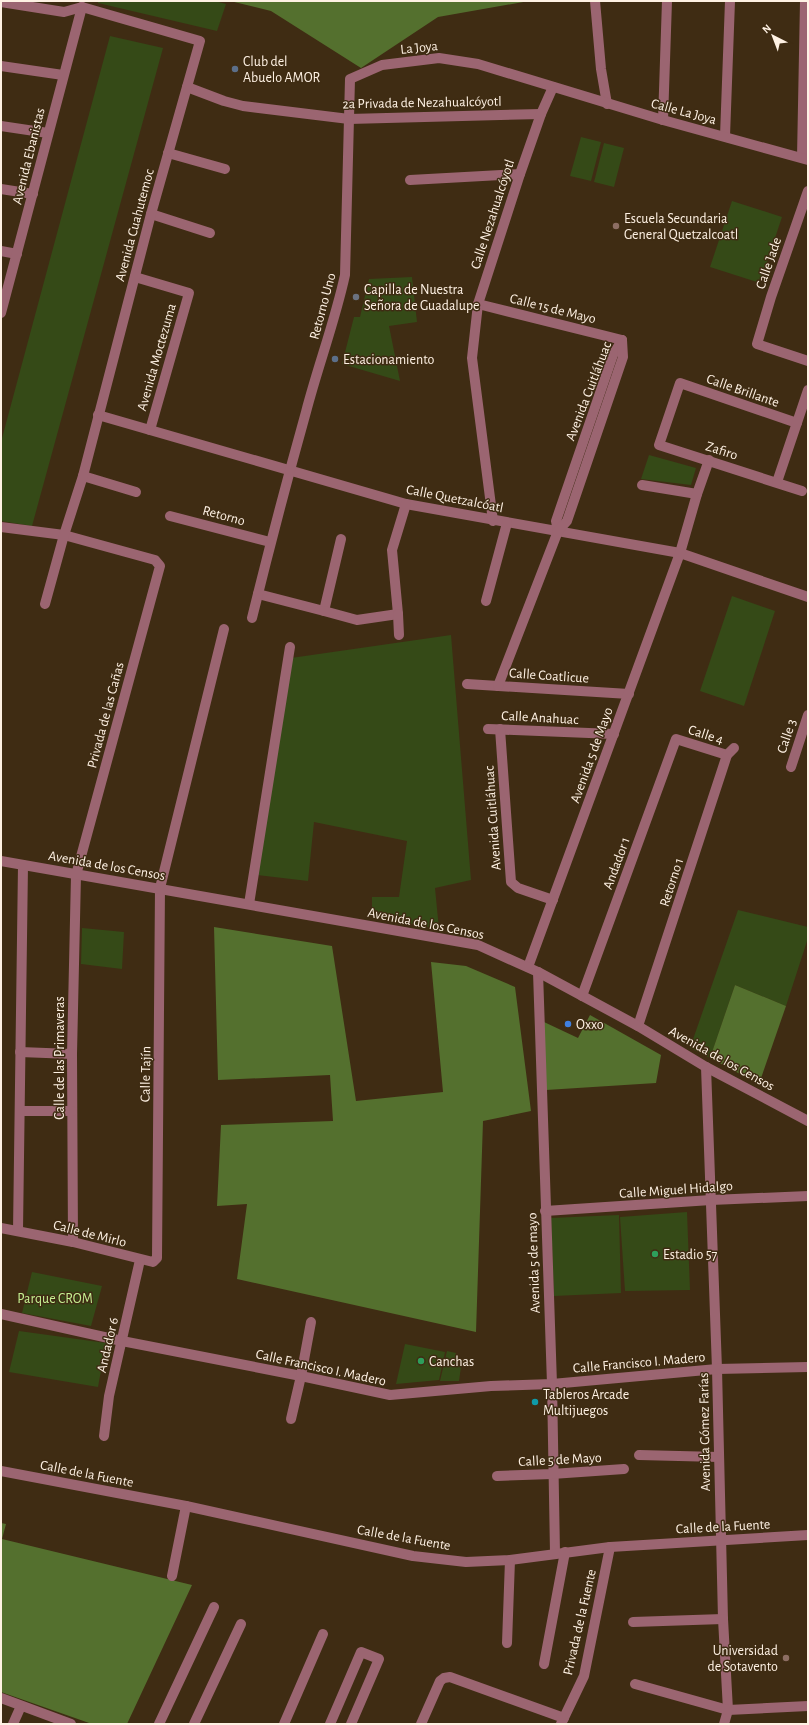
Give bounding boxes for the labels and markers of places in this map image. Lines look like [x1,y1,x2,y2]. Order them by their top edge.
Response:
place label: Club del Abuelo AMOR [243,55,321,85]
marker: Club del Abuelo AMOR [230,64,240,74]
place label: Escuela Secundaria General Quetzalcoatl [624,212,738,242]
marker: Escuela Secundaria General Quetzalcoatl [611,221,621,231]
place label: Capilla de Nuestra Señora de Guadalupe [364,283,480,313]
marker: Capilla de Nuestra Señora de Guadalupe [351,292,361,302]
place label: Estacionamiento [343,353,434,367]
marker: Estacionamiento [330,354,340,364]
place label: Oxxo [576,1018,604,1032]
marker: Oxxo [563,1019,573,1029]
place label: Estadio 57 [663,1248,718,1262]
marker: Estadio 57 [650,1249,660,1259]
place label: Canchas [429,1355,474,1369]
marker: Canchas [416,1356,426,1366]
place label: Tableros Arcade Multijuegos [543,1388,629,1418]
marker: Tableros Arcade Multijuegos [530,1397,540,1407]
place label: Universidad de Sotavento [707,1644,778,1674]
marker: Universidad de Sotavento [781,1653,791,1663]

